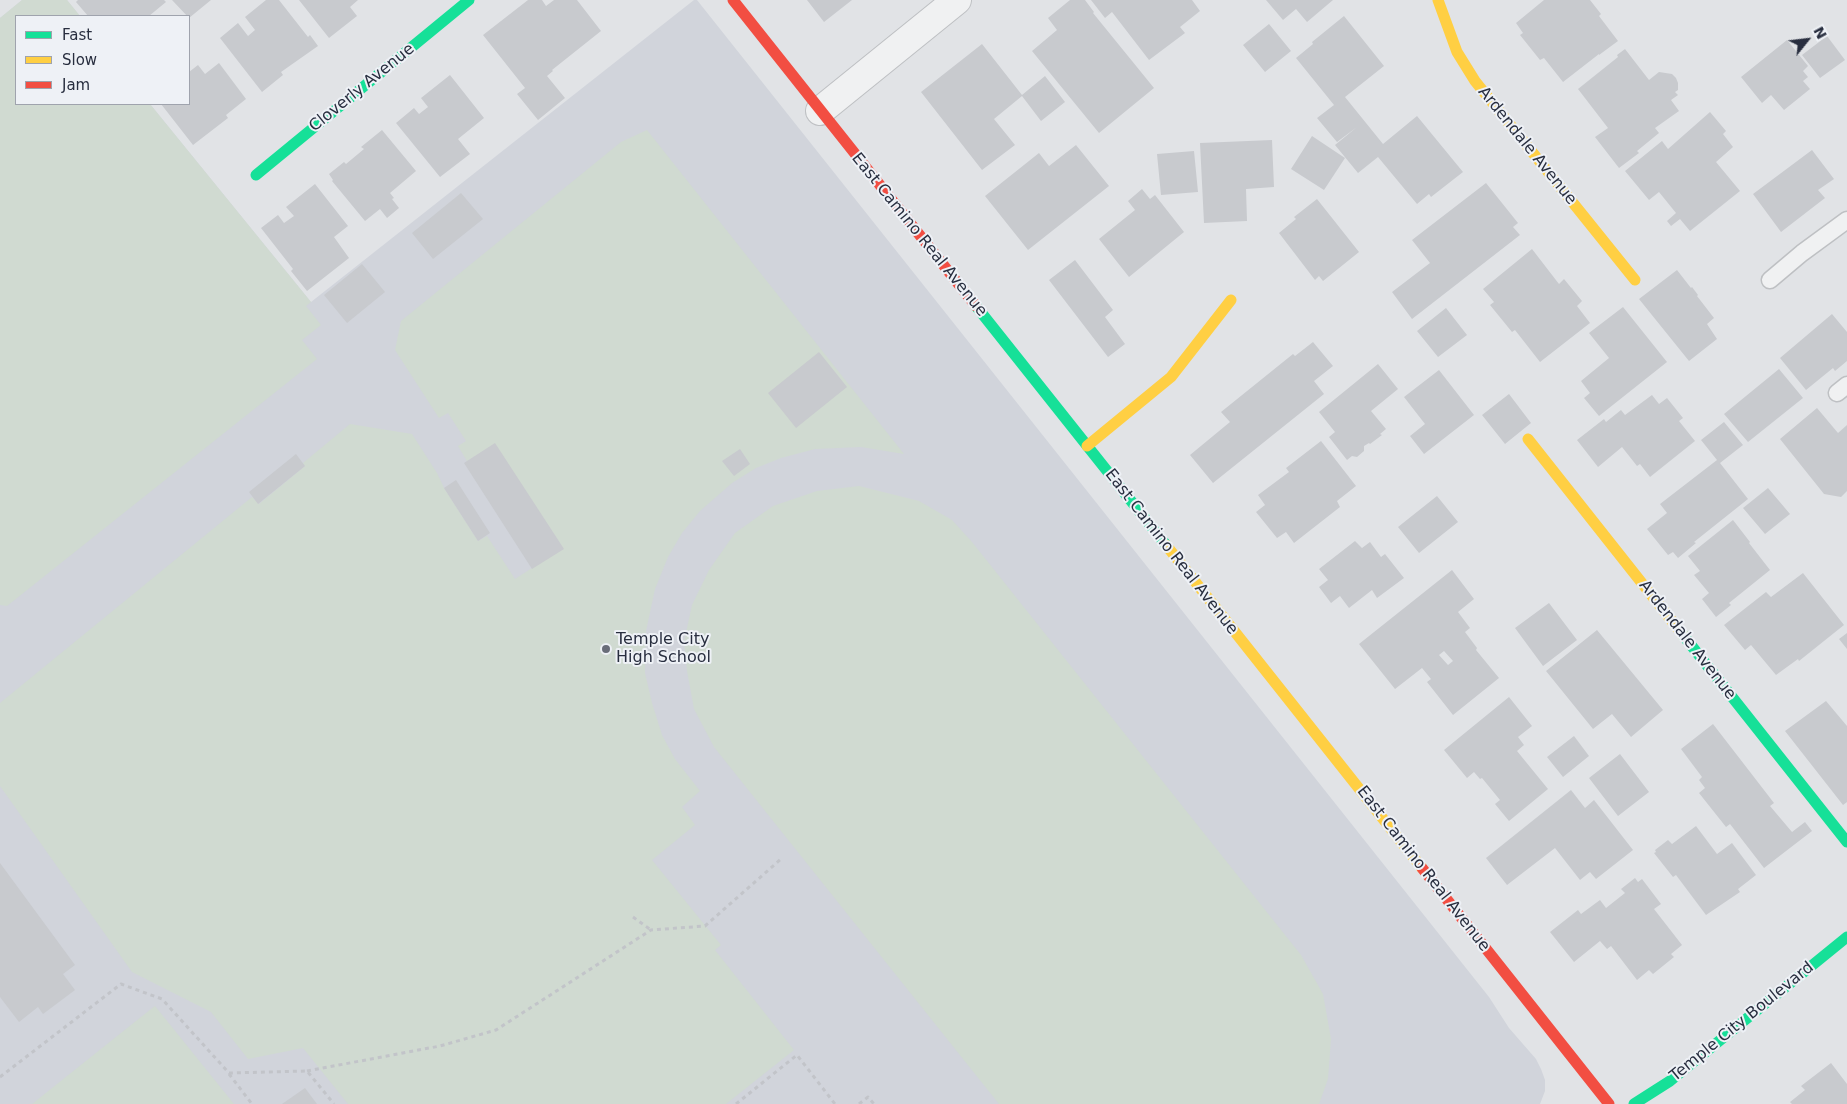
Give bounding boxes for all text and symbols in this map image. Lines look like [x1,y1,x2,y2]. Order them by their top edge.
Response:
legend [15,15,190,105]
north arrow [1782,15,1832,65]
text: N [1810,24,1830,42]
text: Fast [62,26,92,44]
street label: Cloverly Avenue [306,40,418,136]
text: Slow [62,51,97,69]
text: Jam [62,76,90,94]
street label: Ardendale Avenue [1474,83,1580,209]
street label: East Camino Real Avenue [847,149,991,321]
street label: East Camino Real Avenue [1100,465,1242,639]
street label: Ardendale Avenue [1634,577,1740,703]
place label: Temple City High School [616,630,711,668]
marker: Temple City High School [600,643,612,655]
street label: East Camino Real Avenue [1352,782,1494,956]
street label: Temple City Boulevard [1666,958,1818,1086]

